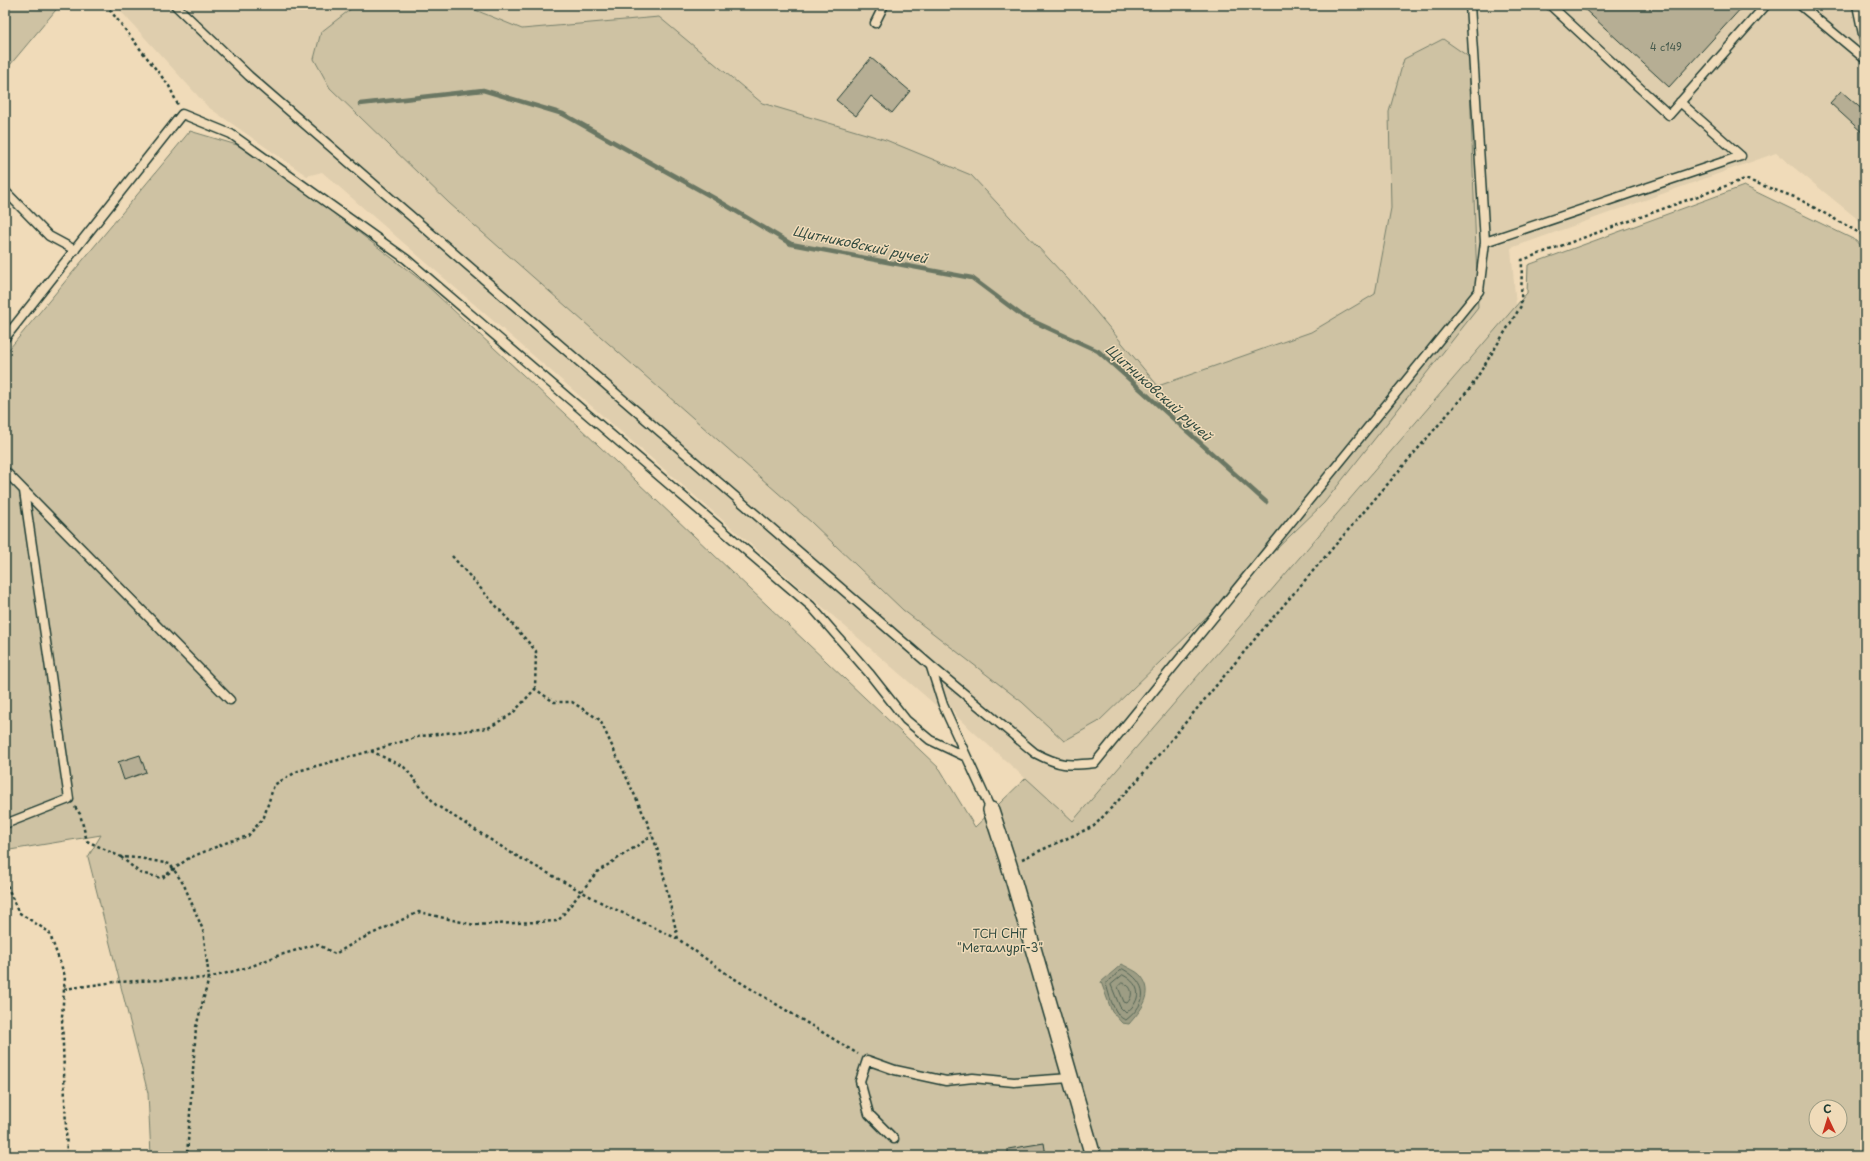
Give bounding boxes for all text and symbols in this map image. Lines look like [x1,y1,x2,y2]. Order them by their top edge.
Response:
house number: 4 с149 [1650,39,1682,54]
water label: Щитниковский ручей [791,220,930,268]
water label: Щитниковский ручей [1102,339,1217,446]
park label: ТСН СНТ "Металлург-3" [957,924,1043,956]
north arrow [1808,1099,1848,1139]
text: С [1823,1100,1832,1117]

